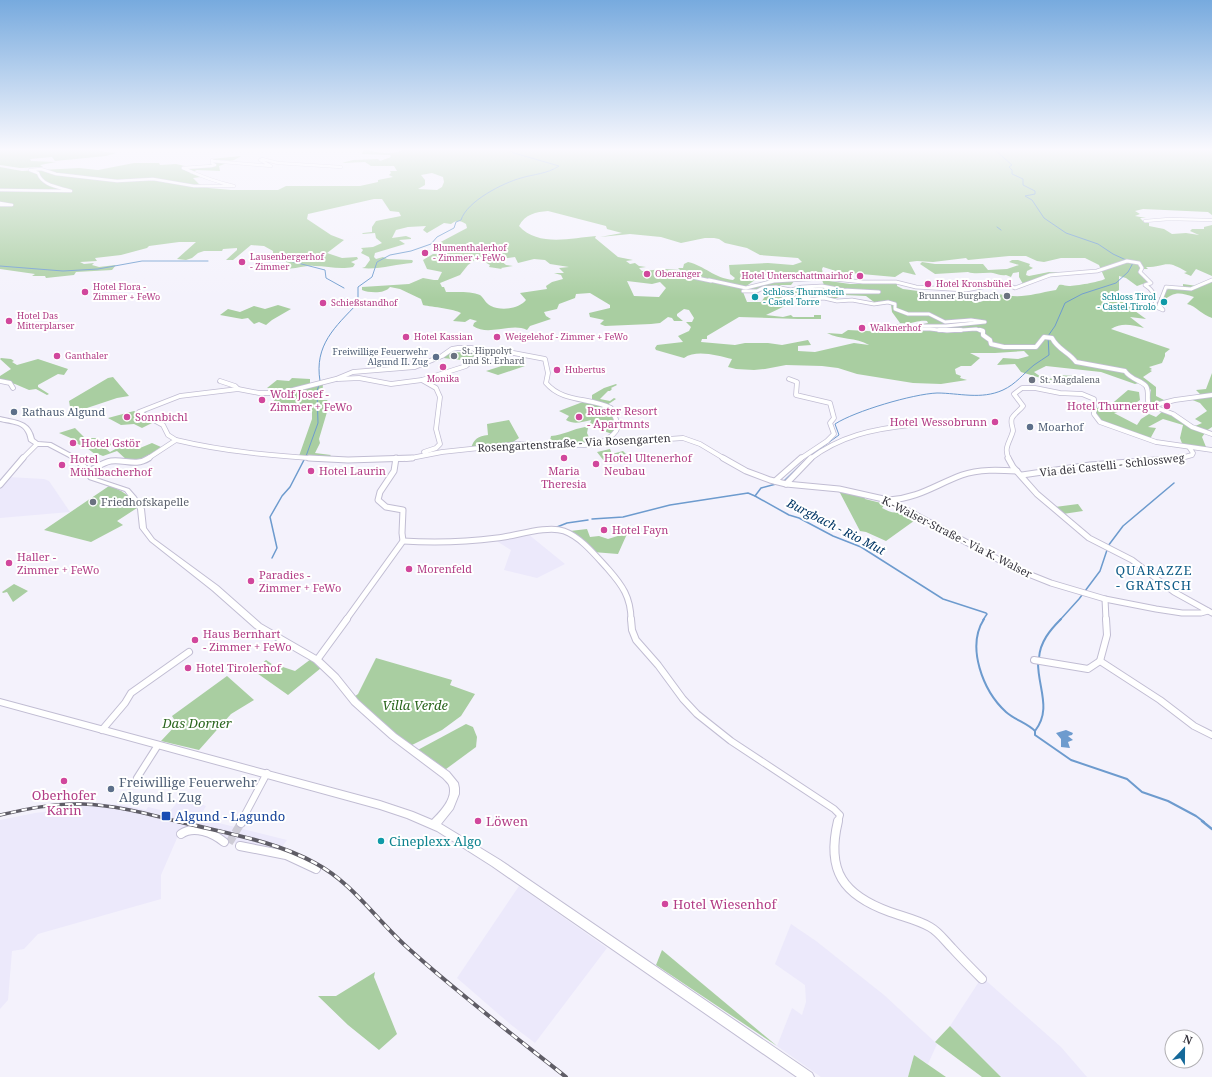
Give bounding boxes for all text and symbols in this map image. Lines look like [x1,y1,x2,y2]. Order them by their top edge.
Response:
place label: Blumenthalerhof - Zimmer + FeWo [433,241,507,264]
marker: Blumenthalerhof - Zimmer + FeWo [420,248,430,258]
place label: Lausenbergerhof - Zimmer [250,250,324,273]
marker: Lausenbergerhof - Zimmer [237,257,247,267]
place label: Oberanger [655,267,702,280]
marker: Oberanger [642,269,652,279]
place label: Hotel Unterschattmairhof [742,269,853,282]
marker: Hotel Unterschattmairhof [855,271,865,281]
place label: Hotel Kronsbühel [936,277,1012,290]
marker: Hotel Kronsbühel [923,279,933,289]
place label: Hotel Flora - Zimmer + FeWo [93,280,160,303]
place label: Schloss Thurnstein - Castel Torre [763,285,844,308]
marker: Hotel Flora - Zimmer + FeWo [80,287,90,297]
place label: Brunner Burgbach [919,289,999,302]
place label: Schloss Tirol - Castel Tirolo [1097,290,1156,313]
marker: Brunner Burgbach [1002,291,1012,301]
marker: Schloss Thurnstein - Castel Torre [750,292,760,302]
place label: Schießstandhof [331,296,398,309]
marker: Schloss Tirol - Castel Tirolo [1159,297,1169,307]
marker: Schießstandhof [318,298,328,308]
place label: Hotel Das Mitterplarser [17,309,75,332]
marker: Hotel Das Mitterplarser [4,316,14,326]
place label: Walknerhof [870,321,922,334]
marker: Walknerhof [857,323,867,333]
place label: Hotel Kassian [414,330,473,343]
place label: Weigelehof - Zimmer + FeWo [505,330,628,343]
marker: Hotel Kassian [401,332,411,342]
marker: Weigelehof - Zimmer + FeWo [492,332,502,342]
place label: St. Hippolyt und St. Erhard [462,344,525,367]
place label: Freiwillige Feuerwehr Algund II. Zug [333,345,429,368]
place label: Ganthaler [65,349,109,362]
marker: Ganthaler [52,351,62,361]
marker: St. Hippolyt und St. Erhard [449,351,459,361]
marker: Freiwillige Feuerwehr Algund II. Zug [431,352,441,362]
marker: Monika [438,362,448,372]
place label: Hubertus [565,363,605,376]
marker: Hubertus [552,365,562,375]
place label: Monika [427,372,459,385]
place label: St. Magdalena [1040,373,1100,386]
marker: St. Magdalena [1027,375,1037,385]
place label: Wolf Josef - Zimmer + FeWo [270,386,352,414]
marker: Wolf Josef - Zimmer + FeWo [257,395,267,405]
place label: Hotel Thurnergut [1067,398,1159,413]
marker: Hotel Thurnergut [1162,401,1172,411]
place label: Ruster Resort - Apartmnts [587,403,658,431]
place label: Rathaus Algund [22,404,105,419]
marker: Rathaus Algund [9,407,19,417]
place label: Sonnbichl [135,409,188,424]
marker: Sonnbichl [122,412,132,422]
marker: Ruster Resort - Apartmnts [574,412,584,422]
place label: Hotel Wessobrunn [890,414,987,429]
marker: Hotel Wessobrunn [990,417,1000,427]
place label: Moarhof [1038,419,1084,434]
marker: Moarhof [1025,422,1035,432]
street label: Rosengartenstraße - Via Rosengarten [477,430,671,455]
place label: Hotel Gstör [81,435,141,450]
marker: Hotel Gstör [68,438,78,448]
street label: Via dei Castelli - Schlossweg [1039,449,1185,480]
place label: Hotel Ultenerhof Neubau [604,450,693,478]
place label: Hotel Mühlbacherhof [70,451,152,479]
marker: Maria Theresia [559,453,569,463]
marker: Hotel Ultenerhof Neubau [591,459,601,469]
marker: Hotel Mühlbacherhof [57,460,67,470]
place label: Hotel Laurin [319,463,386,478]
place label: Maria Theresia [541,463,587,491]
marker: Hotel Laurin [306,466,316,476]
street label: K.-Walser-Straße - Via K. Walser [880,492,1036,581]
place label: Friedhofskapelle [101,494,189,509]
water label: Burgbach - Rio Mut [783,494,889,559]
marker: Friedhofskapelle [88,497,98,507]
place label: Hotel Fayn [612,522,668,537]
marker: Hotel Fayn [599,525,609,535]
place label: Haller - Zimmer + FeWo [17,549,99,577]
marker: Haller - Zimmer + FeWo [4,558,14,568]
place label: Morenfeld [417,561,472,576]
district label: QUARAZZE - GRATSCH [1115,561,1193,594]
marker: Morenfeld [404,564,414,574]
place label: Paradies - Zimmer + FeWo [259,567,341,595]
marker: Paradies - Zimmer + FeWo [246,576,256,586]
place label: Haus Bernhart - Zimmer + FeWo [203,626,292,654]
marker: Haus Bernhart - Zimmer + FeWo [190,635,200,645]
place label: Hotel Tirolerhof [196,660,282,675]
marker: Hotel Tirolerhof [183,663,193,673]
park label: Villa Verde [382,696,448,714]
park label: Das Dorner [161,714,233,732]
place label: Freiwillige Feuerwehr Algund I. Zug [119,773,257,806]
marker: Oberhofer Karin [59,776,69,786]
marker: Freiwillige Feuerwehr Algund I. Zug [106,784,116,794]
place label: Oberhofer Karin [32,786,96,819]
place label: Algund - Lagundo [175,807,285,825]
marker: Algund - Lagundo [160,810,172,822]
place label: Löwen [486,812,529,830]
marker: Löwen [473,816,483,826]
place label: Cineplexx Algo [389,832,482,850]
marker: Cineplexx Algo [376,836,386,846]
place label: Hotel Wiesenhof [673,895,777,913]
marker: Hotel Wiesenhof [660,899,670,909]
north arrow [1164,1029,1204,1069]
text: N [1181,1031,1195,1048]

